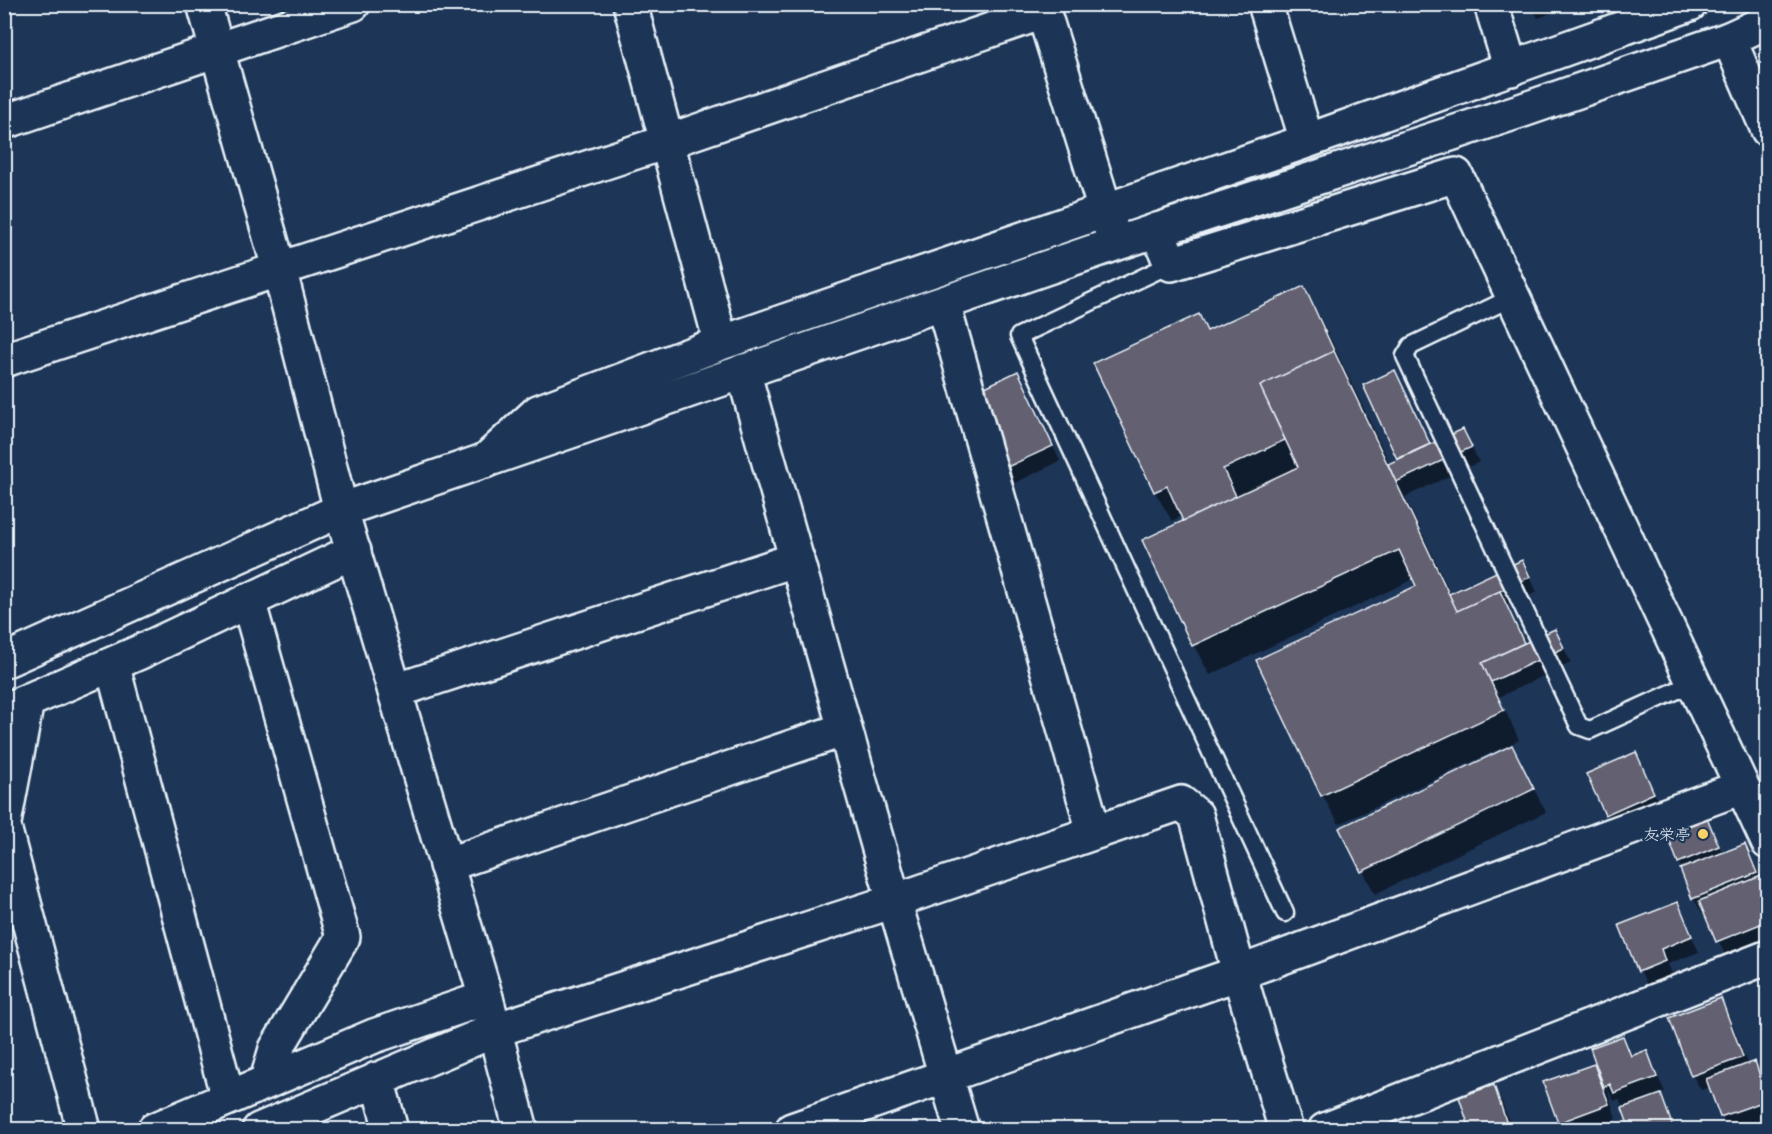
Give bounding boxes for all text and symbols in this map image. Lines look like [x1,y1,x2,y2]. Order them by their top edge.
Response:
place label: 友栄亭 [1643,823,1691,844]
marker: 友栄亭 [1696,827,1710,841]

